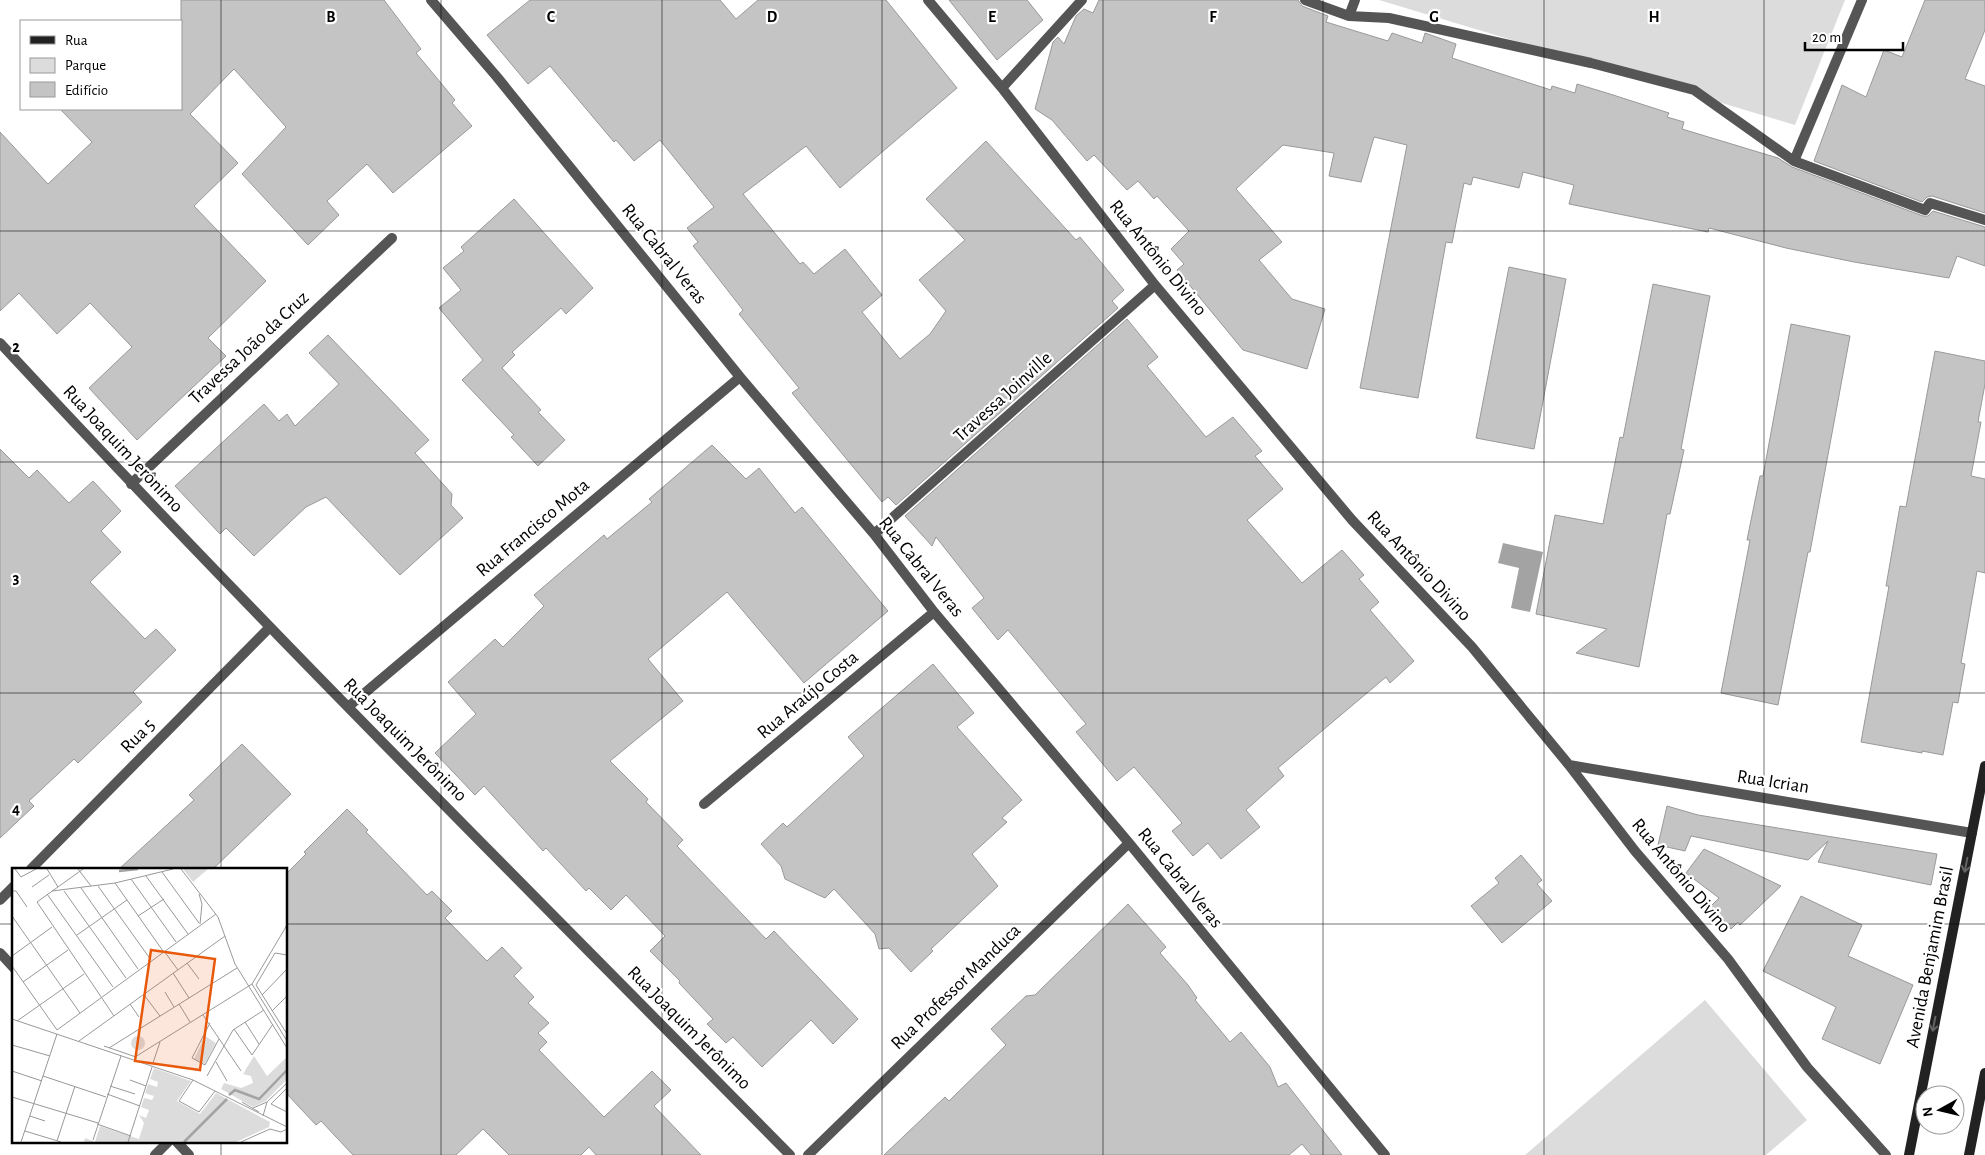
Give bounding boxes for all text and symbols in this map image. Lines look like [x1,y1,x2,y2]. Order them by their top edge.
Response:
text: B [326,9,336,25]
text: C [547,9,556,25]
text: D [767,9,778,25]
text: E [988,9,996,25]
text: F [1209,9,1217,25]
text: G [1429,9,1439,25]
text: H [1648,9,1660,25]
legend [20,20,182,110]
scale bar [1805,20,1902,52]
text: 20 m [1812,30,1841,45]
text: Rua [65,33,88,48]
text: Parque [65,58,106,73]
text: Edifício [65,83,108,98]
street label: Rua Antônio Divino [1106,197,1210,319]
street label: Rua Cabral Veras [618,200,710,308]
street label: Travessa João da Cruz [185,288,313,408]
text: 2 [12,339,20,355]
street label: Travessa Joinville [950,348,1056,446]
street label: Rua Joaquim Jerônimo [59,382,187,516]
street label: Rua Francisco Mota [473,475,593,581]
street label: Rua Antônio Divino [1363,507,1475,625]
street label: Rua Cabral Veras [875,513,967,621]
text: 3 [13,570,20,586]
street label: Rua Araújo Costa [754,647,862,743]
street label: Rua Joaquim Jerônimo [340,675,470,805]
street label: Rua 5 [117,715,159,757]
street label: Rua Icrian [1736,767,1810,797]
text: 4 [12,801,20,817]
street label: Rua Antônio Divino [1628,815,1734,937]
street label: Rua Cabral Veras [1134,824,1226,932]
one-way arrow [1960,857,1970,873]
street label: Avenida Benjamim Brasil [1903,865,1957,1049]
inset map [12,868,288,1142]
street label: Rua Professor Manduca [888,920,1025,1053]
street label: Rua Joaquim Jerônimo [624,963,754,1093]
one-way arrow [1929,1016,1938,1032]
north arrow [1915,1085,1965,1135]
text: N [1921,1106,1936,1117]

